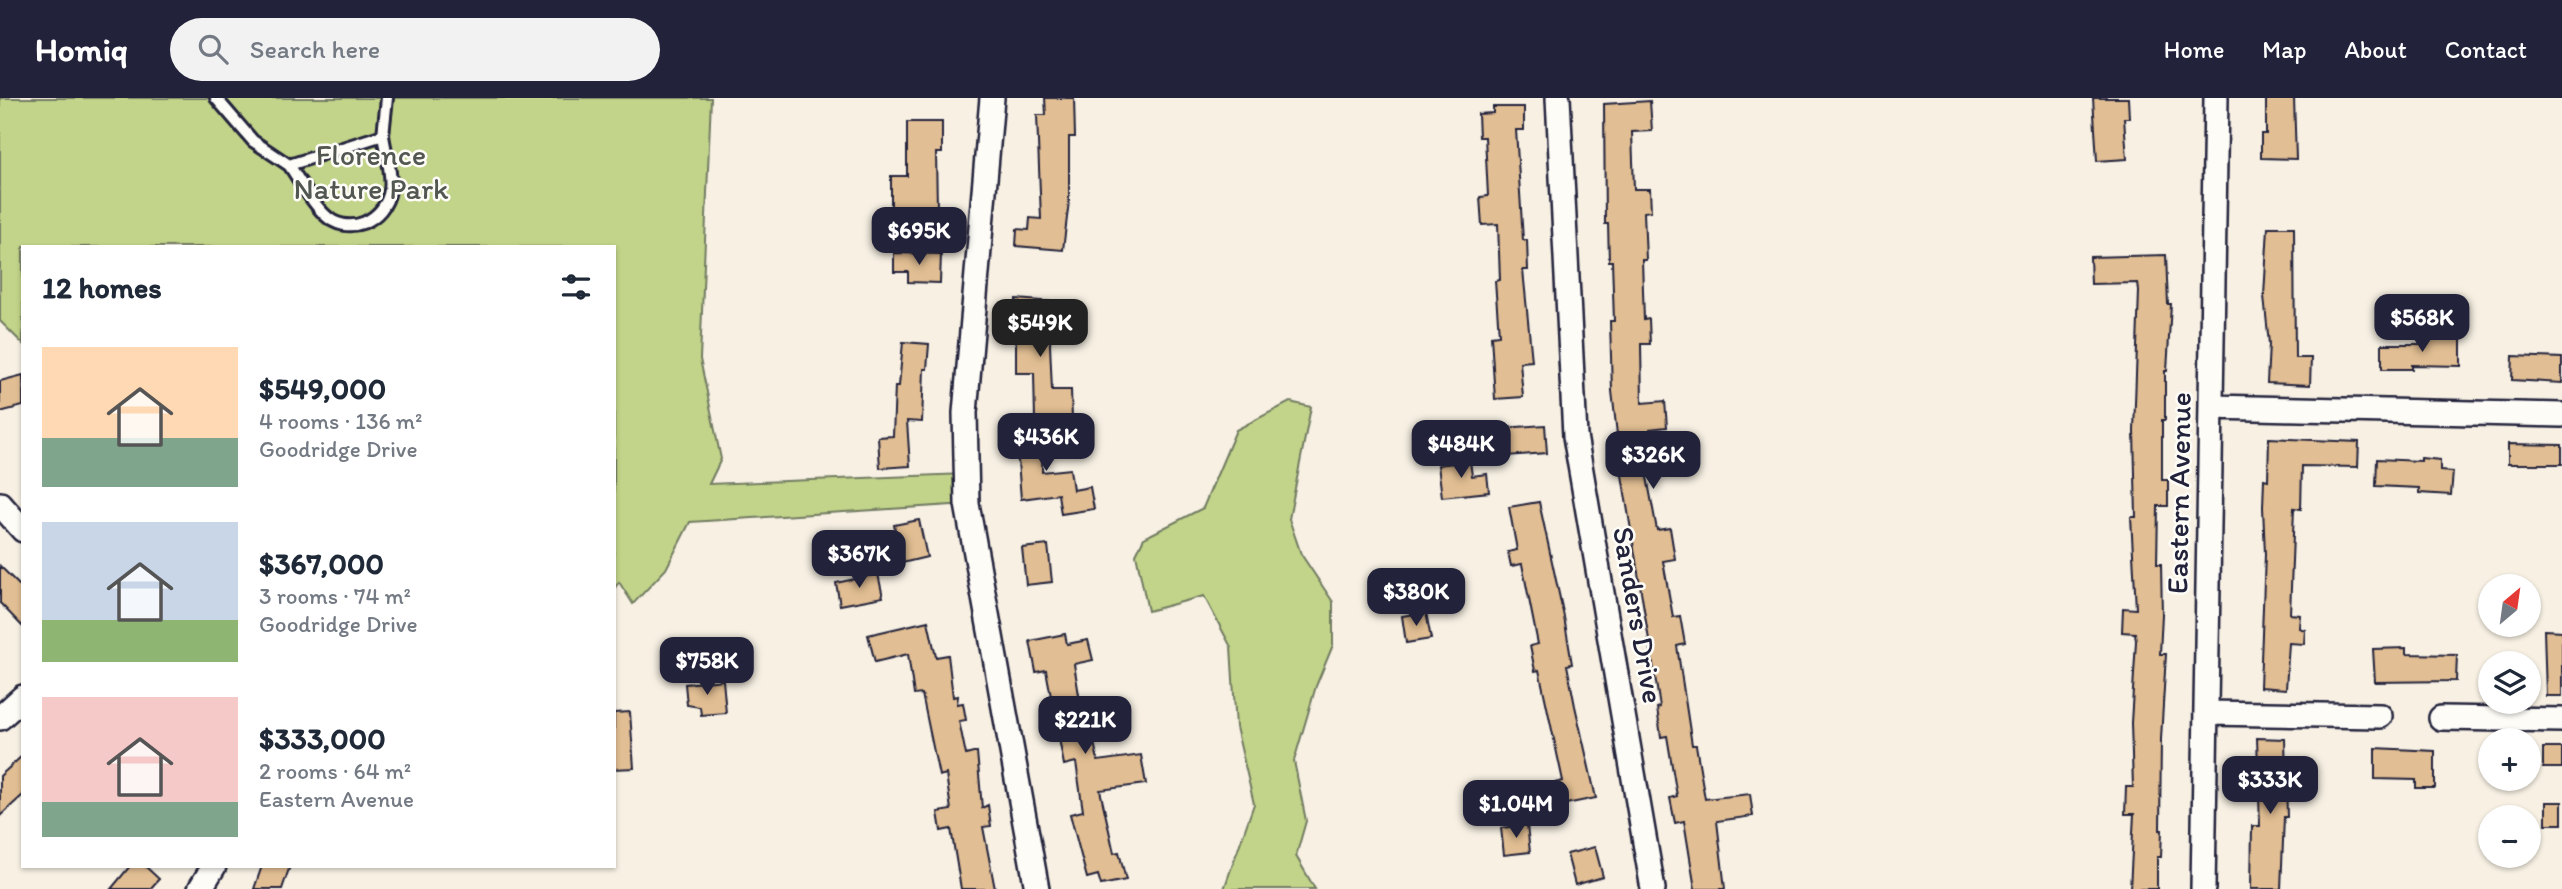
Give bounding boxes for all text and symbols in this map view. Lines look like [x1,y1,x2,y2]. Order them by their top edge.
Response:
search box [170,18,660,81]
text: Homiq [35,30,128,69]
icon: search [194,30,232,68]
text: Search here [250,33,380,65]
text: Home [2164,35,2224,64]
text: Map [2262,35,2306,64]
text: About [2344,35,2407,64]
text: Contact [2445,35,2527,64]
park label: Florence Nature Park [293,136,449,207]
pin: $695K [870,208,968,267]
text: $695K [888,216,950,244]
icon: filters [557,268,595,306]
text: 12 homes [42,269,162,306]
pin: $568K [2373,294,2471,354]
pin: $549K [991,300,1089,359]
text: $568K [2390,303,2454,331]
text: $549K [1008,308,1072,336]
text: $549,000 [259,370,386,407]
icon: home [98,375,182,459]
street label: Eastern Avenue [2158,392,2199,594]
text: 4 rooms · 136 m² [259,407,422,435]
pin: $436K [997,414,1095,473]
pin: $484K [1412,420,1510,480]
text: $436K [1014,422,1078,450]
text: $484K [1428,429,1494,457]
pin: $326K [1604,432,1702,491]
text: Goodridge Drive [259,435,418,463]
text: $326K [1621,440,1685,468]
street label: Sanders Drive [1605,524,1672,706]
pin: $367K [810,531,908,590]
text: $367K [828,539,890,567]
text: $367,000 [259,545,384,582]
icon: home [98,550,182,634]
pin: $380K [1367,568,1465,628]
north arrow [2478,574,2541,637]
map controls [2478,574,2541,868]
text: $380K [1383,577,1449,605]
text: 3 rooms · 74 m² [259,582,411,610]
text: Goodridge Drive [259,610,418,638]
pin: $758K [658,638,756,697]
text: $758K [676,646,738,674]
button: layers [2478,651,2541,714]
pin: $221K [1036,696,1134,756]
text: $221K [1054,705,1116,733]
text: $333,000 [259,720,386,757]
icon: home [98,725,182,809]
button: + [2478,728,2541,791]
pin: $333K [2221,756,2319,816]
text: 2 rooms · 64 m² [259,757,411,785]
text: $333K [2238,765,2302,793]
pin: $1.04M [1459,780,1573,840]
text: Eastern Avenue [259,785,414,813]
text: $1.04M [1479,789,1553,817]
button: − [2478,805,2541,868]

